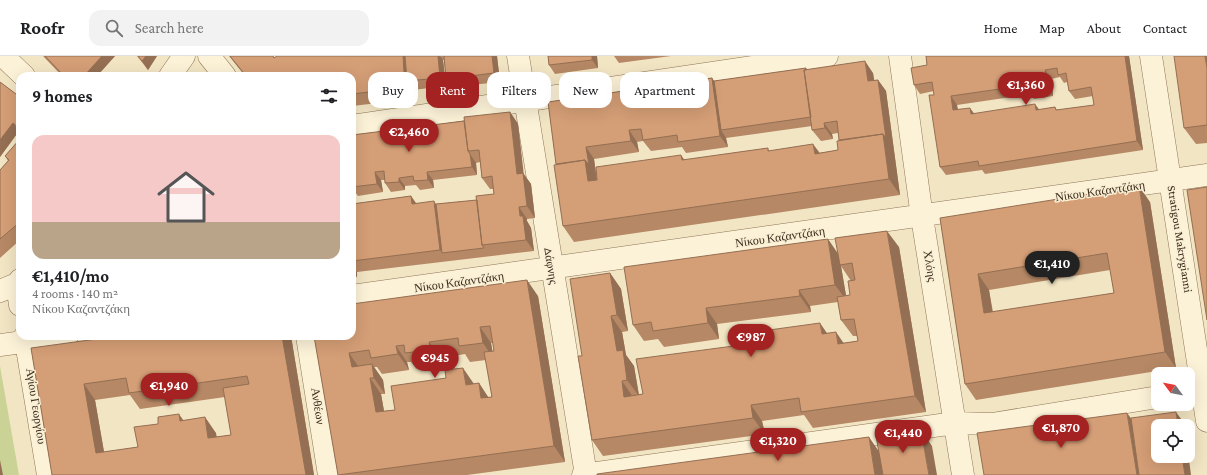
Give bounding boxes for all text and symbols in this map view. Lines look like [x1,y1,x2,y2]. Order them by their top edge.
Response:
search box [89,10,369,46]
text: Roofr [20,17,65,38]
icon: search [103,17,125,39]
text: Search here [135,20,204,36]
text: Home [984,20,1017,36]
text: Map [1039,20,1065,36]
text: About [1087,20,1121,36]
text: Contact [1143,20,1187,36]
chip: Buy [368,72,418,108]
chip: Rent [426,72,479,108]
chip: Filters [487,72,551,108]
chip: New [559,72,612,108]
chip: Apartment [620,72,709,108]
pin: €1,360 [993,72,1059,106]
text: €1,360 [1007,77,1045,92]
icon: filters [318,85,340,107]
text: 9 homes [32,87,92,106]
pin: €2,460 [376,119,442,153]
text: €2,460 [389,124,429,139]
icon: home [150,161,222,233]
street label: Νίκου Καζαντζάκη [1054,178,1146,204]
street label: Stratigou Makrygianni [1165,185,1195,293]
street label: Νίκου Καζαντζάκη [734,224,826,250]
street label: Δάφνης [541,247,561,286]
street label: Χλόης [921,249,939,283]
pin: €1,410 [1019,251,1085,285]
text: €1,410 [1034,256,1070,271]
text: €1,410/mo [32,267,109,286]
street label: Νίκου Καζαντζάκη [413,269,505,295]
text: 4 rooms · 140 m² [32,286,118,301]
text: Νίκου Καζαντζάκη [32,301,130,316]
pin: €987 [727,324,775,358]
text: €987 [737,329,765,344]
pin: €945 [411,345,459,379]
text: €945 [421,350,449,365]
street label: Αγίου Γεωργίου [23,367,49,445]
north arrow [1151,367,1195,411]
map controls [1151,367,1195,463]
pin: €1,940 [136,373,202,407]
text: €1,940 [150,378,188,393]
street label: Ανθέων [308,386,328,426]
pin: €1,870 [1028,415,1094,449]
button: locate [1151,419,1195,463]
pin: €1,440 [870,420,936,454]
text: €1,870 [1042,420,1080,435]
text: €1,440 [884,425,922,440]
pin: €1,320 [745,428,811,462]
text: €1,320 [759,433,797,448]

